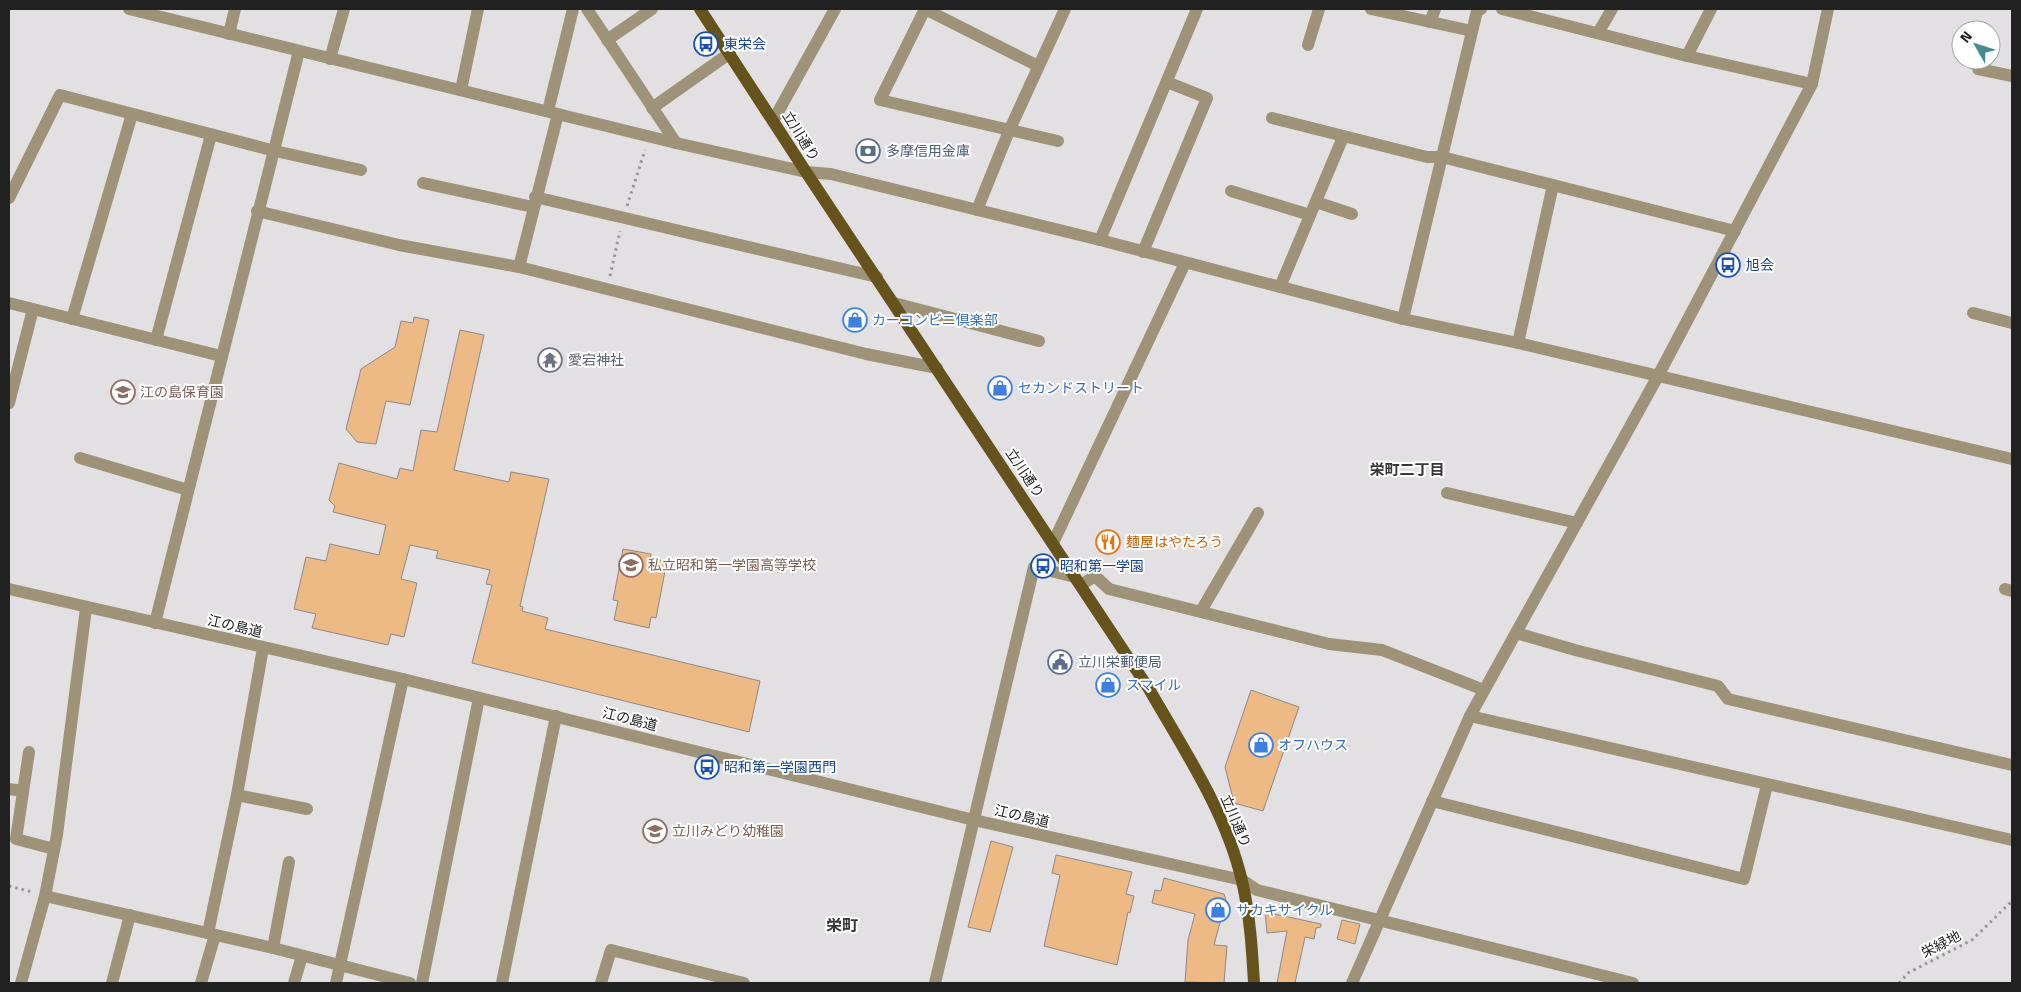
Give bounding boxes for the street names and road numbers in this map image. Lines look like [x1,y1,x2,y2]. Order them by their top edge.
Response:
street label: 立川通り [778,106,825,165]
street label: 立川通り [1001,444,1050,502]
street label: 江の島道 [205,609,265,642]
street label: 江の島道 [600,702,660,735]
street label: 立川通り [1216,791,1257,851]
street label: 江の島道 [992,799,1052,832]
street label: 栄緑地 [1917,925,1964,962]

